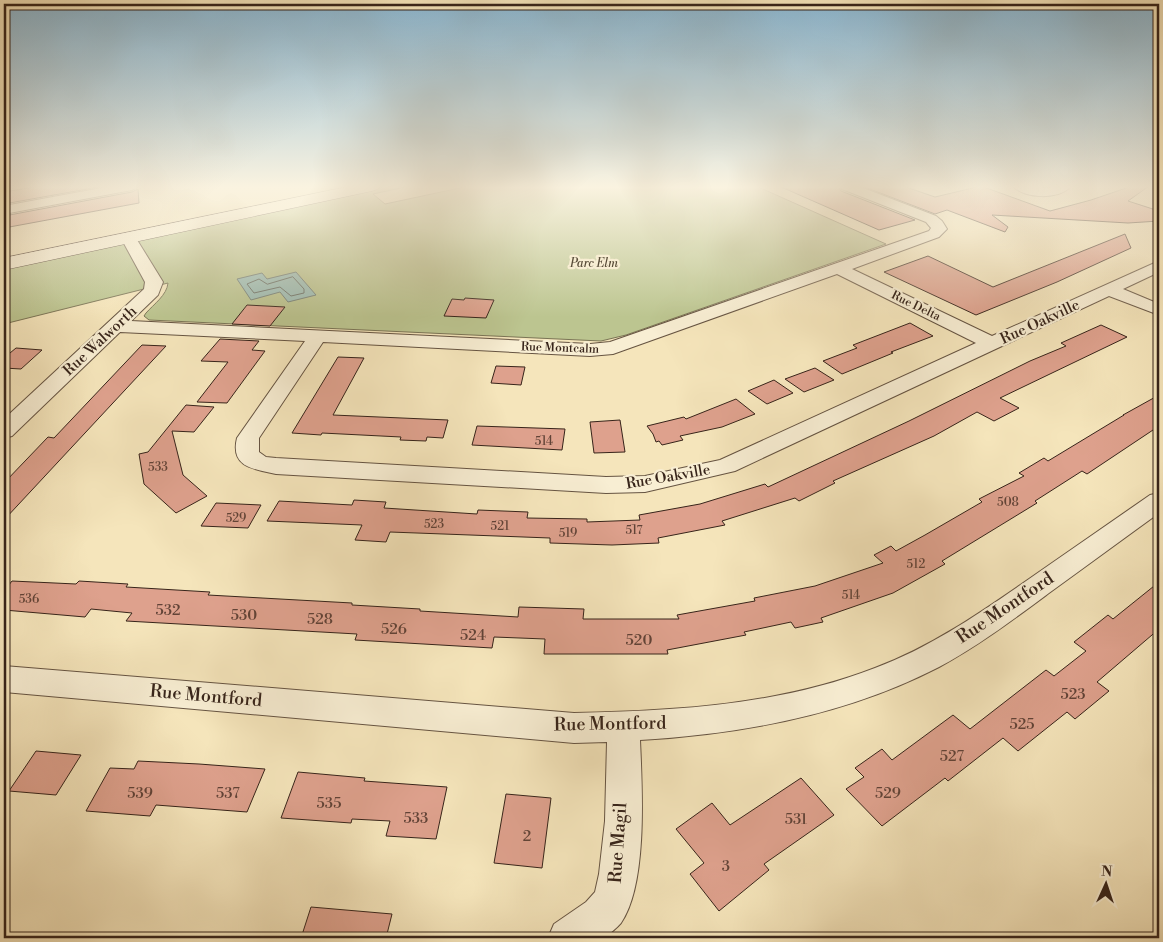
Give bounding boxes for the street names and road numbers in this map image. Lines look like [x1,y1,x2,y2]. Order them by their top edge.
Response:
street label: Rue Delta [889,288,944,325]
street label: Rue Oakville [997,295,1083,349]
street label: Rue Walworth [59,302,141,380]
street label: Rue Montcalm [521,339,600,357]
street label: Rue Oakville [624,460,712,494]
street label: Rue Montford [952,567,1059,649]
street label: Rue Montford [149,680,264,712]
street label: Rue Montford [553,712,667,736]
street label: Rue Magil [604,801,632,884]

